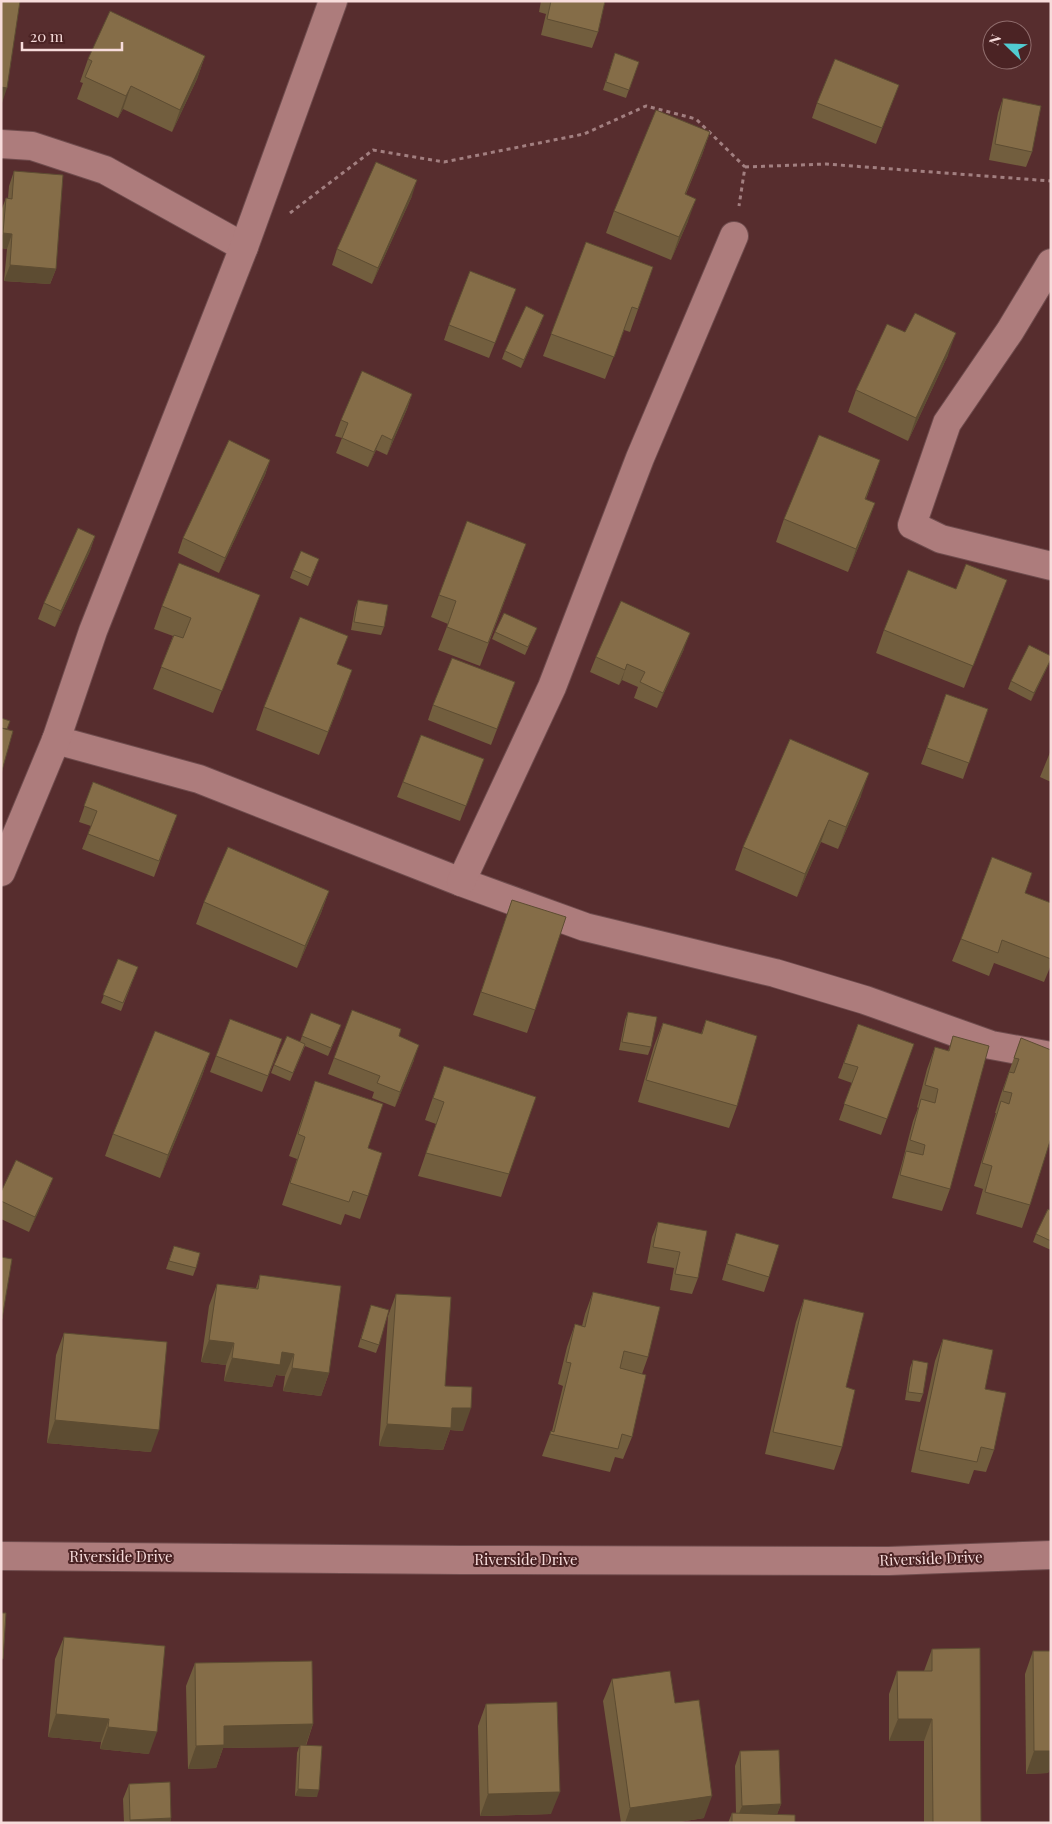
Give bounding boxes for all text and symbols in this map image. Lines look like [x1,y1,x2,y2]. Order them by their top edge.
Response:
scale bar [22,20,122,52]
north arrow [982,20,1032,70]
text: 20 m [30,26,64,46]
text: N [984,31,1005,48]
street label: Riverside Drive [69,1546,173,1566]
street label: Riverside Drive [879,1546,983,1570]
street label: Riverside Drive [474,1549,578,1569]

